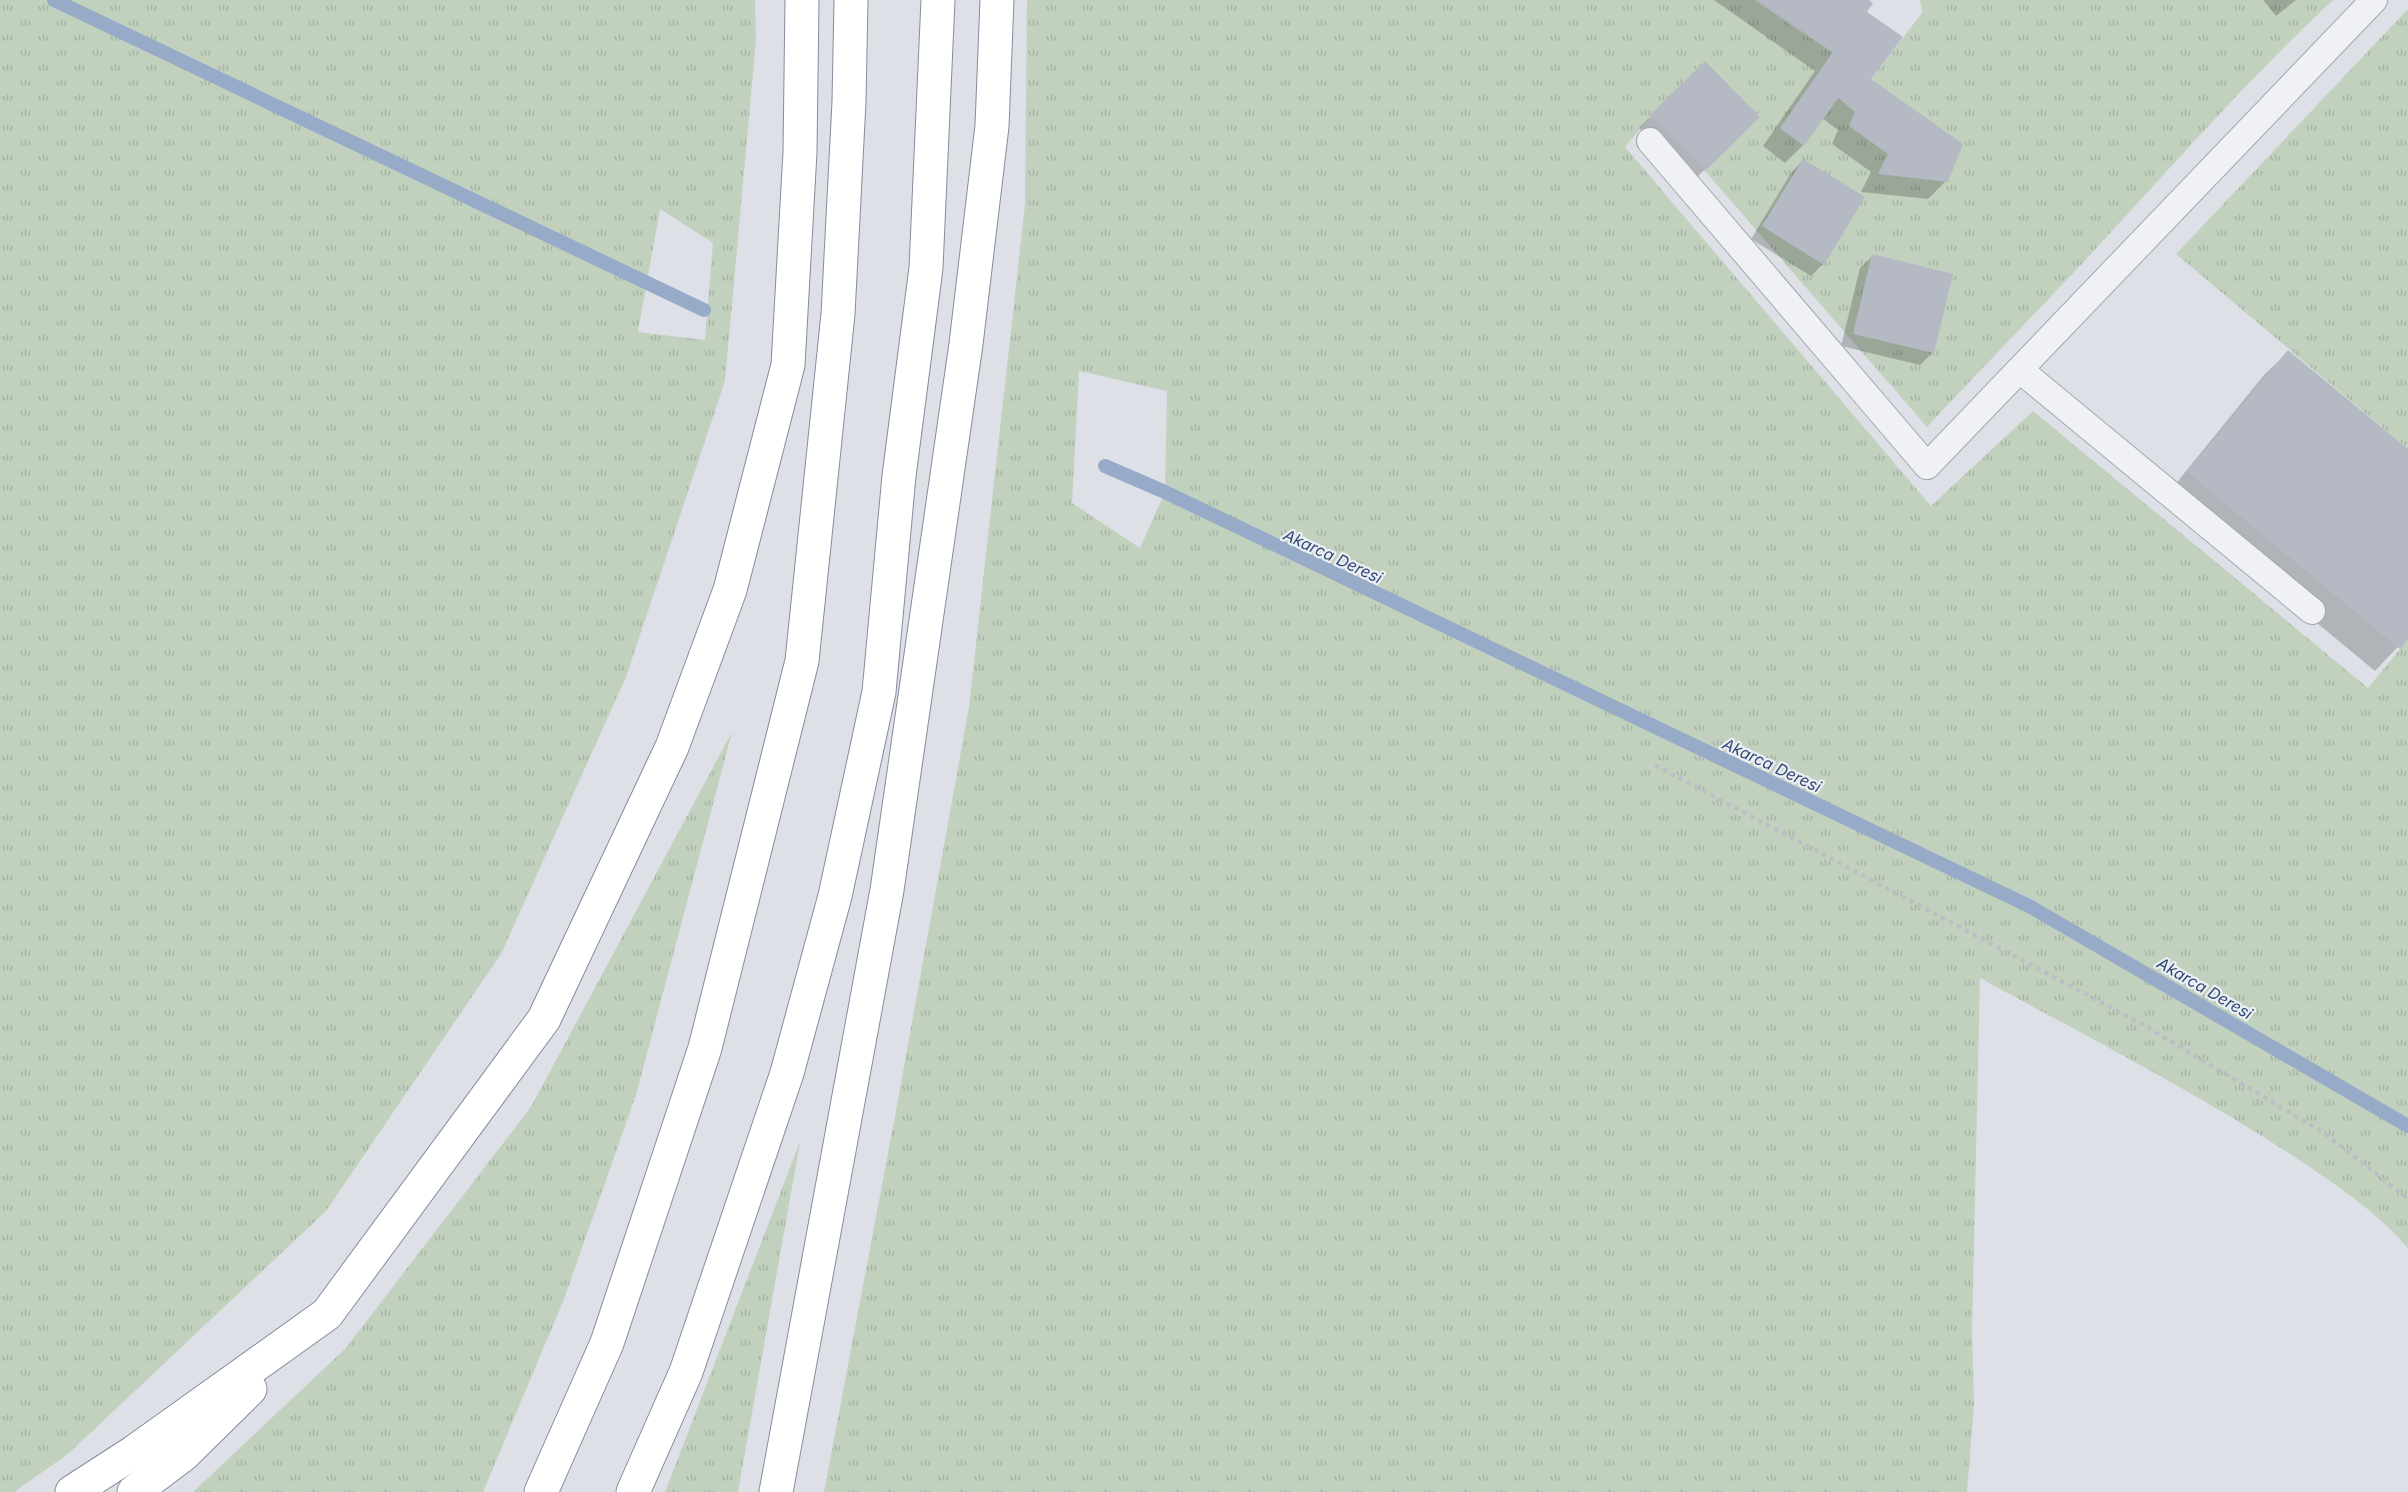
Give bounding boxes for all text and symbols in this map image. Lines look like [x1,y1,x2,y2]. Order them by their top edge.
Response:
water label: Akarca Deresi [1280,524,1387,588]
water label: Akarca Deresi [1719,733,1826,797]
water label: Akarca Deresi [2153,952,2257,1024]

